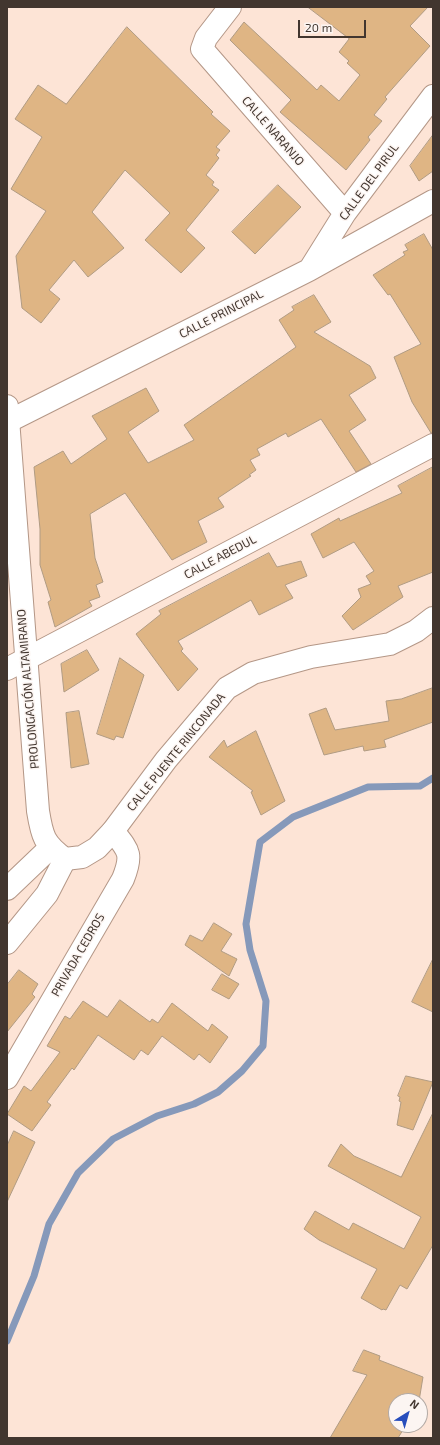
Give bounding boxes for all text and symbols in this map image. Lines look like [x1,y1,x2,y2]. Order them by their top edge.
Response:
scale bar [300,12,368,38]
text: 20 m [305,20,332,34]
street label: CALLE NARANJO [239,93,307,169]
street label: CALLE DEL PIRUL [336,141,402,223]
street label: CALLE PRINCIPAL [177,287,265,341]
street label: CALLE ABEDUL [181,532,259,582]
street label: PROLONGACIÓN ALTAMIRANO [14,609,42,769]
street label: CALLE PUENTE RINCONADA [124,690,228,814]
street label: PRIVADA CEDROS [48,911,108,999]
north arrow [388,1393,428,1433]
text: N [408,1396,422,1411]

